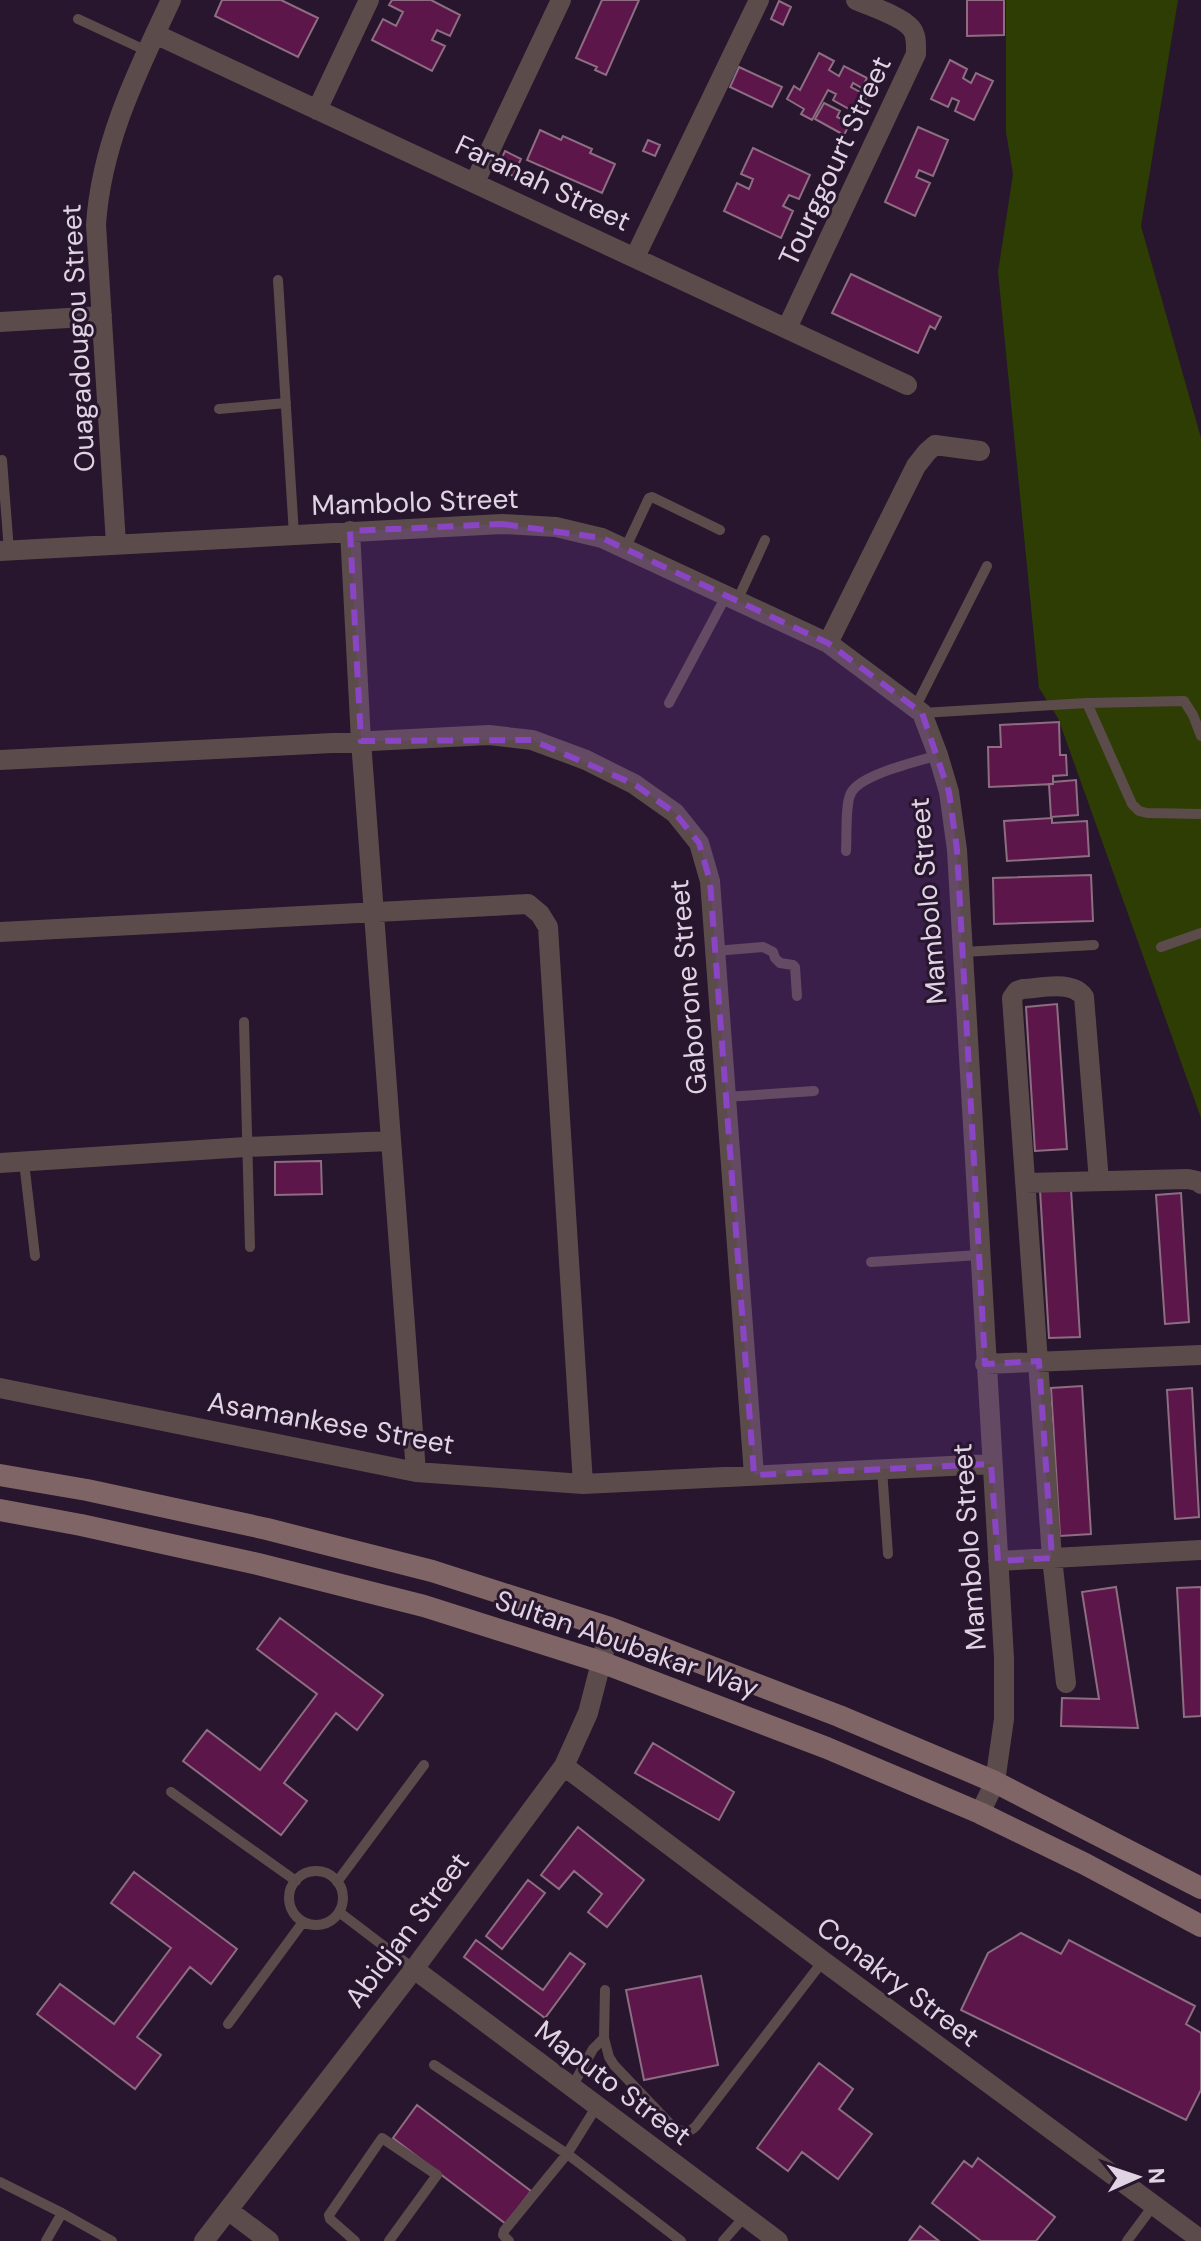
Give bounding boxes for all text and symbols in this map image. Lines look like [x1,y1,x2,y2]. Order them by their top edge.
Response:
street label: Tourggourt Street [770,50,900,272]
street label: Faranah Street [450,126,636,240]
street label: Ouagadougou Street [52,203,104,473]
street label: Mambolo Street [311,480,519,524]
street label: Mambolo Street [901,796,955,1006]
street label: Gaborone Street [660,878,716,1096]
street label: Asamankese Street [205,1383,457,1463]
street label: Mambolo Street [943,1442,995,1652]
street label: Sultan Abubakar Way [490,1582,764,1706]
street label: Abidjan Street [336,1845,478,2015]
street label: Conakry Street [809,1909,987,2055]
street label: Maputo Street [527,2012,699,2154]
north arrow [1097,2137,1177,2217]
text: N [1142,2167,1171,2185]

